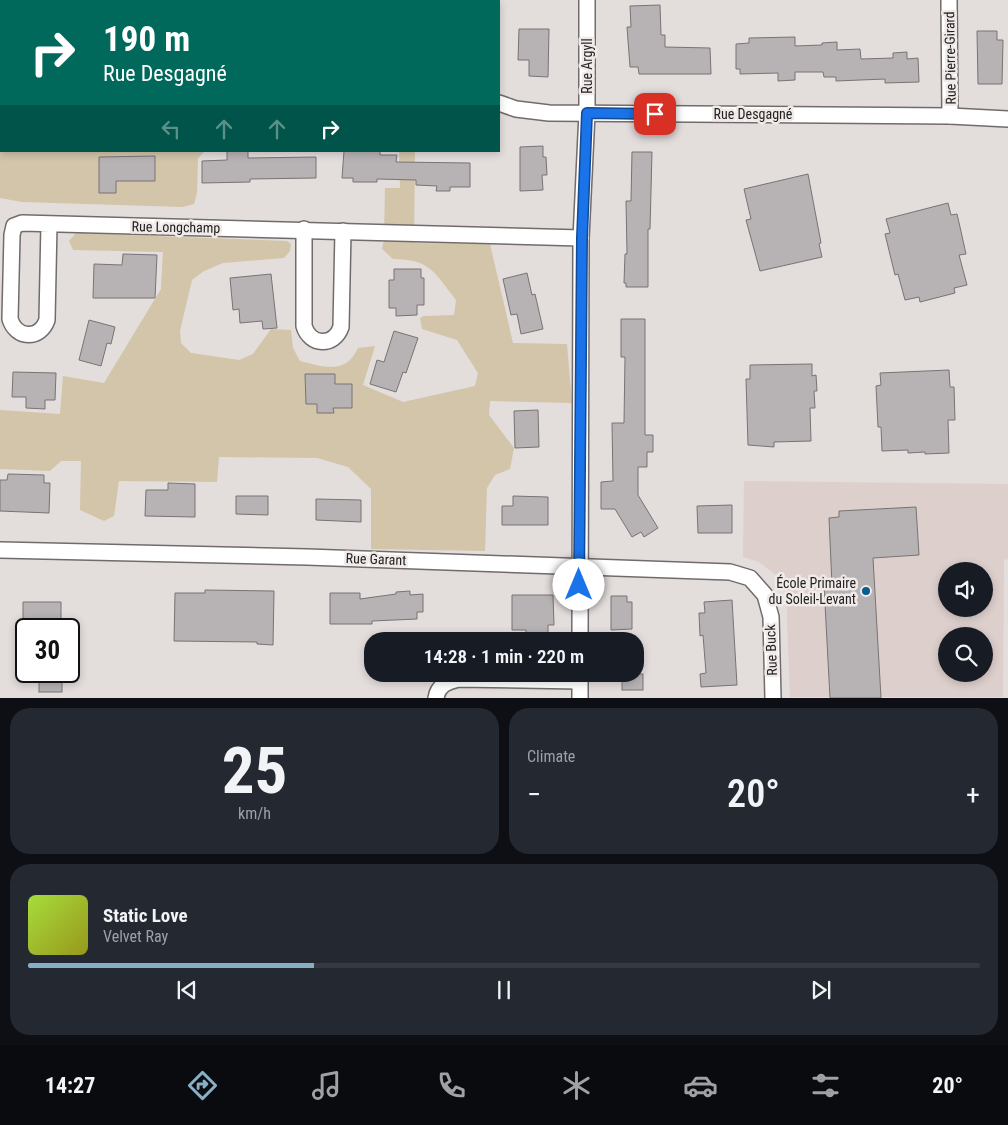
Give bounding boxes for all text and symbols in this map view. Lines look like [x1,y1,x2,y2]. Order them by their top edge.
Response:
street label: Rue Pierre-Girard [941,11,959,105]
text: 190 m [103,19,190,60]
icon: right [20,20,85,85]
street label: Rue Argyll [579,38,595,94]
text: Rue Desgagné [103,61,227,86]
pin [634,93,676,135]
icon: arrive [641,100,669,128]
street label: Rue Desgagné [714,106,793,122]
icon: left [157,115,185,143]
icon: ahead [210,115,238,143]
icon: ahead [263,115,291,143]
icon: right [316,115,344,143]
street label: Rue Longchamp [131,218,221,236]
street label: Rue Garant [345,550,407,568]
position arrow [552,558,604,610]
map controls [938,562,993,682]
button: sound [938,562,993,617]
place label: École Primaire du Soleil-Levant [768,574,856,607]
marker: École Primaire du Soleil-Levant [860,585,872,597]
speed limit sign: 30 [15,618,80,683]
street label: Rue Buck [762,623,780,676]
button: search [938,627,993,682]
text: 14:28 · 1 min · 220 m [424,645,584,668]
text: 25 [222,733,287,809]
text: Climate [527,747,575,766]
text: 20° [727,772,780,816]
text: − [527,778,541,811]
text: + [966,778,980,811]
text: km/h [238,804,271,823]
text: Static Love [103,904,188,927]
text: Velvet Ray [103,927,168,946]
icon: previous [173,976,201,1004]
icon: pause [490,976,518,1004]
icon: next [807,976,835,1004]
icon: directions [185,1068,220,1103]
icon: music [309,1068,344,1103]
icon: phone [434,1068,469,1103]
icon: climate [559,1068,594,1103]
icon: car [683,1068,718,1103]
icon: filters [808,1068,843,1103]
text: 14:27 [45,1073,95,1098]
text: 20° [932,1073,963,1098]

